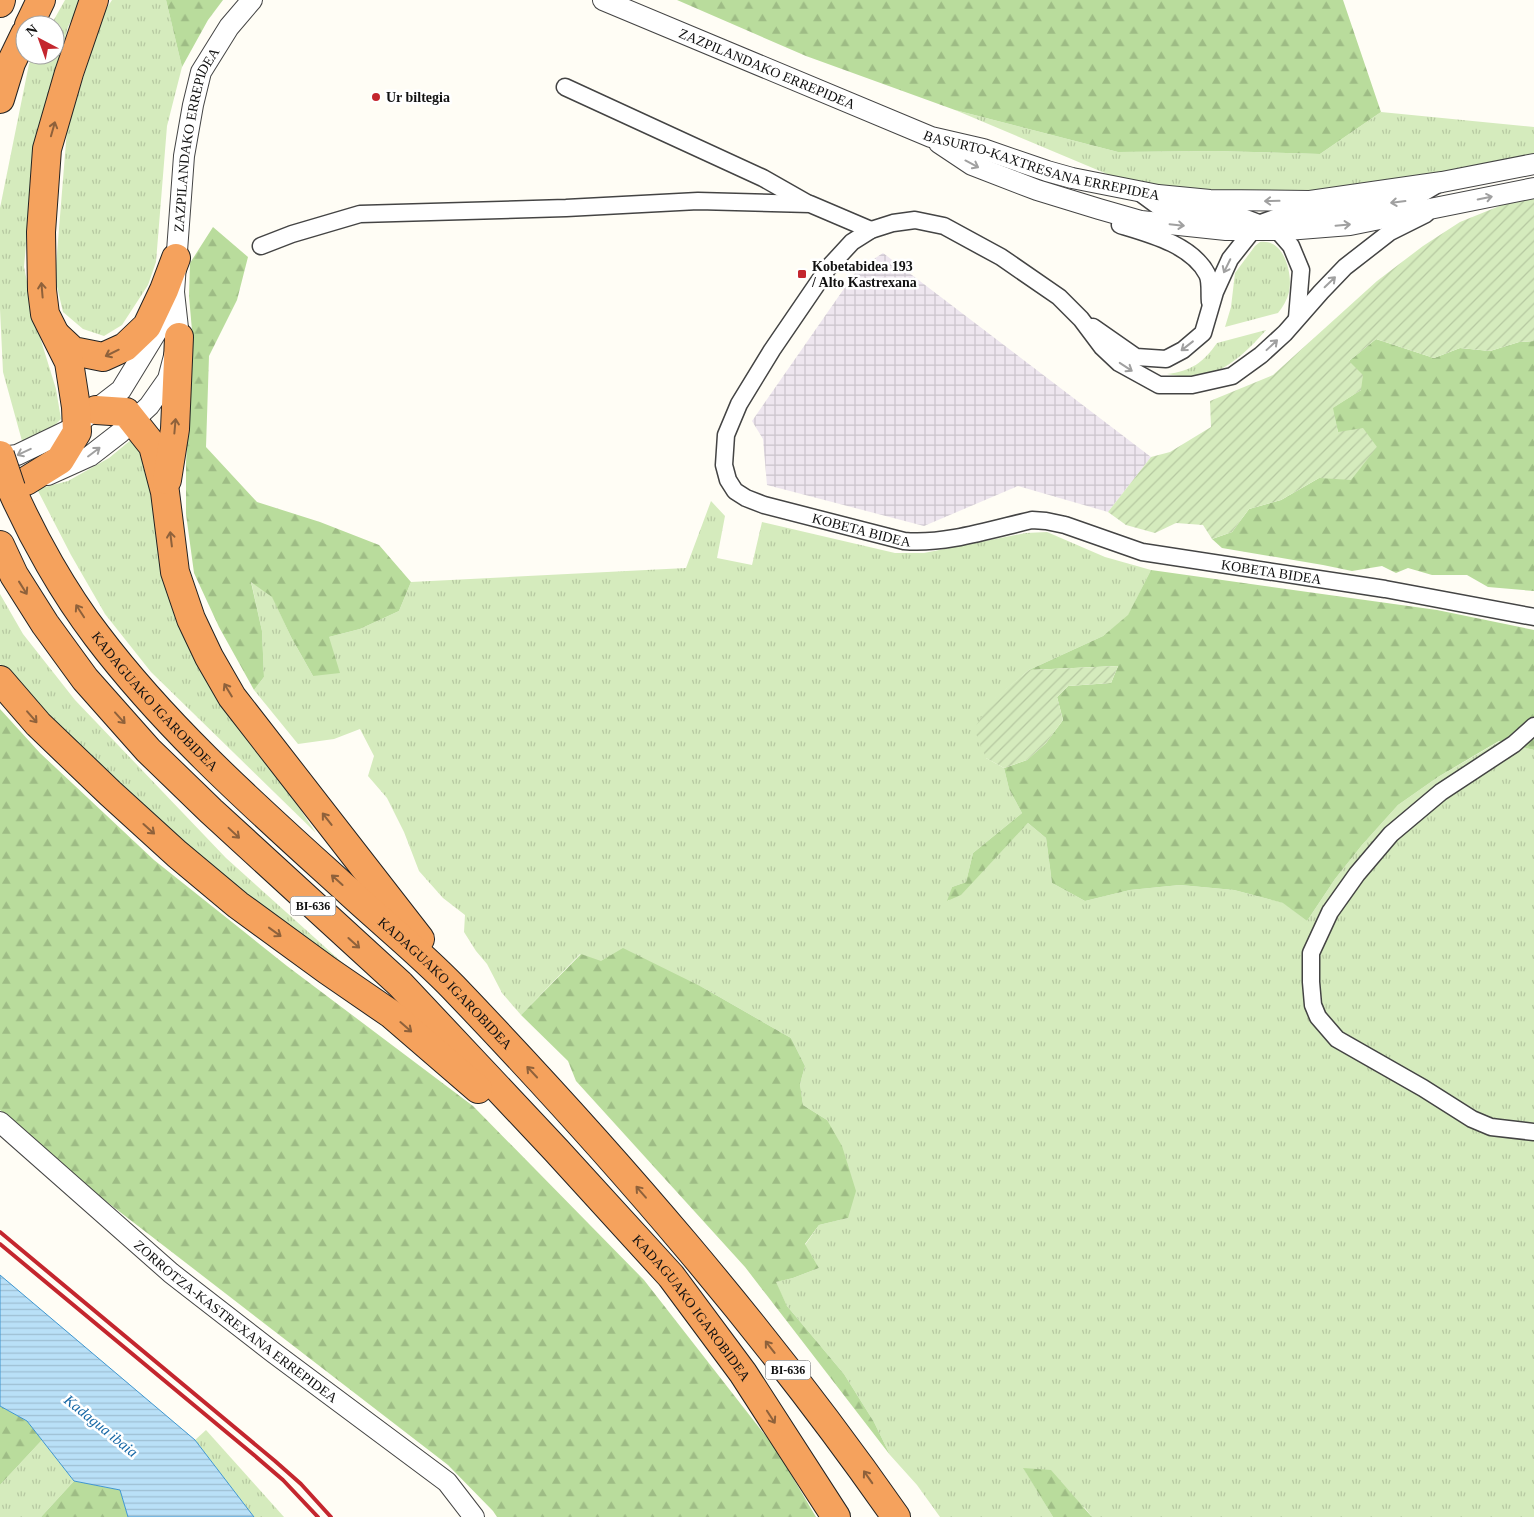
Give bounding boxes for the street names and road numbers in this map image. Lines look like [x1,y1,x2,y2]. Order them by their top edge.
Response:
street label: ZAZPILANDAKO ERREPIDEA [677,26,858,113]
street label: ZAZPILANDAKO ERREPIDEA [171,44,223,233]
street label: BASURTO-KAXTRESANA ERREPIDEA [921,128,1162,203]
street label: KOBETA BIDEA [811,511,912,550]
street label: KOBETA BIDEA [1220,557,1323,587]
street label: KADAGUAKO IGAROBIDEA [89,629,222,775]
road number: BI-636 [290,896,336,916]
street label: KADAGUAKO IGAROBIDEA [375,914,516,1053]
street label: KADAGUAKO IGAROBIDEA [629,1232,754,1385]
street label: ZORROTZA-KASTREXANA ERREPIDEA [131,1237,341,1406]
road number: BI-636 [766,1360,810,1380]

